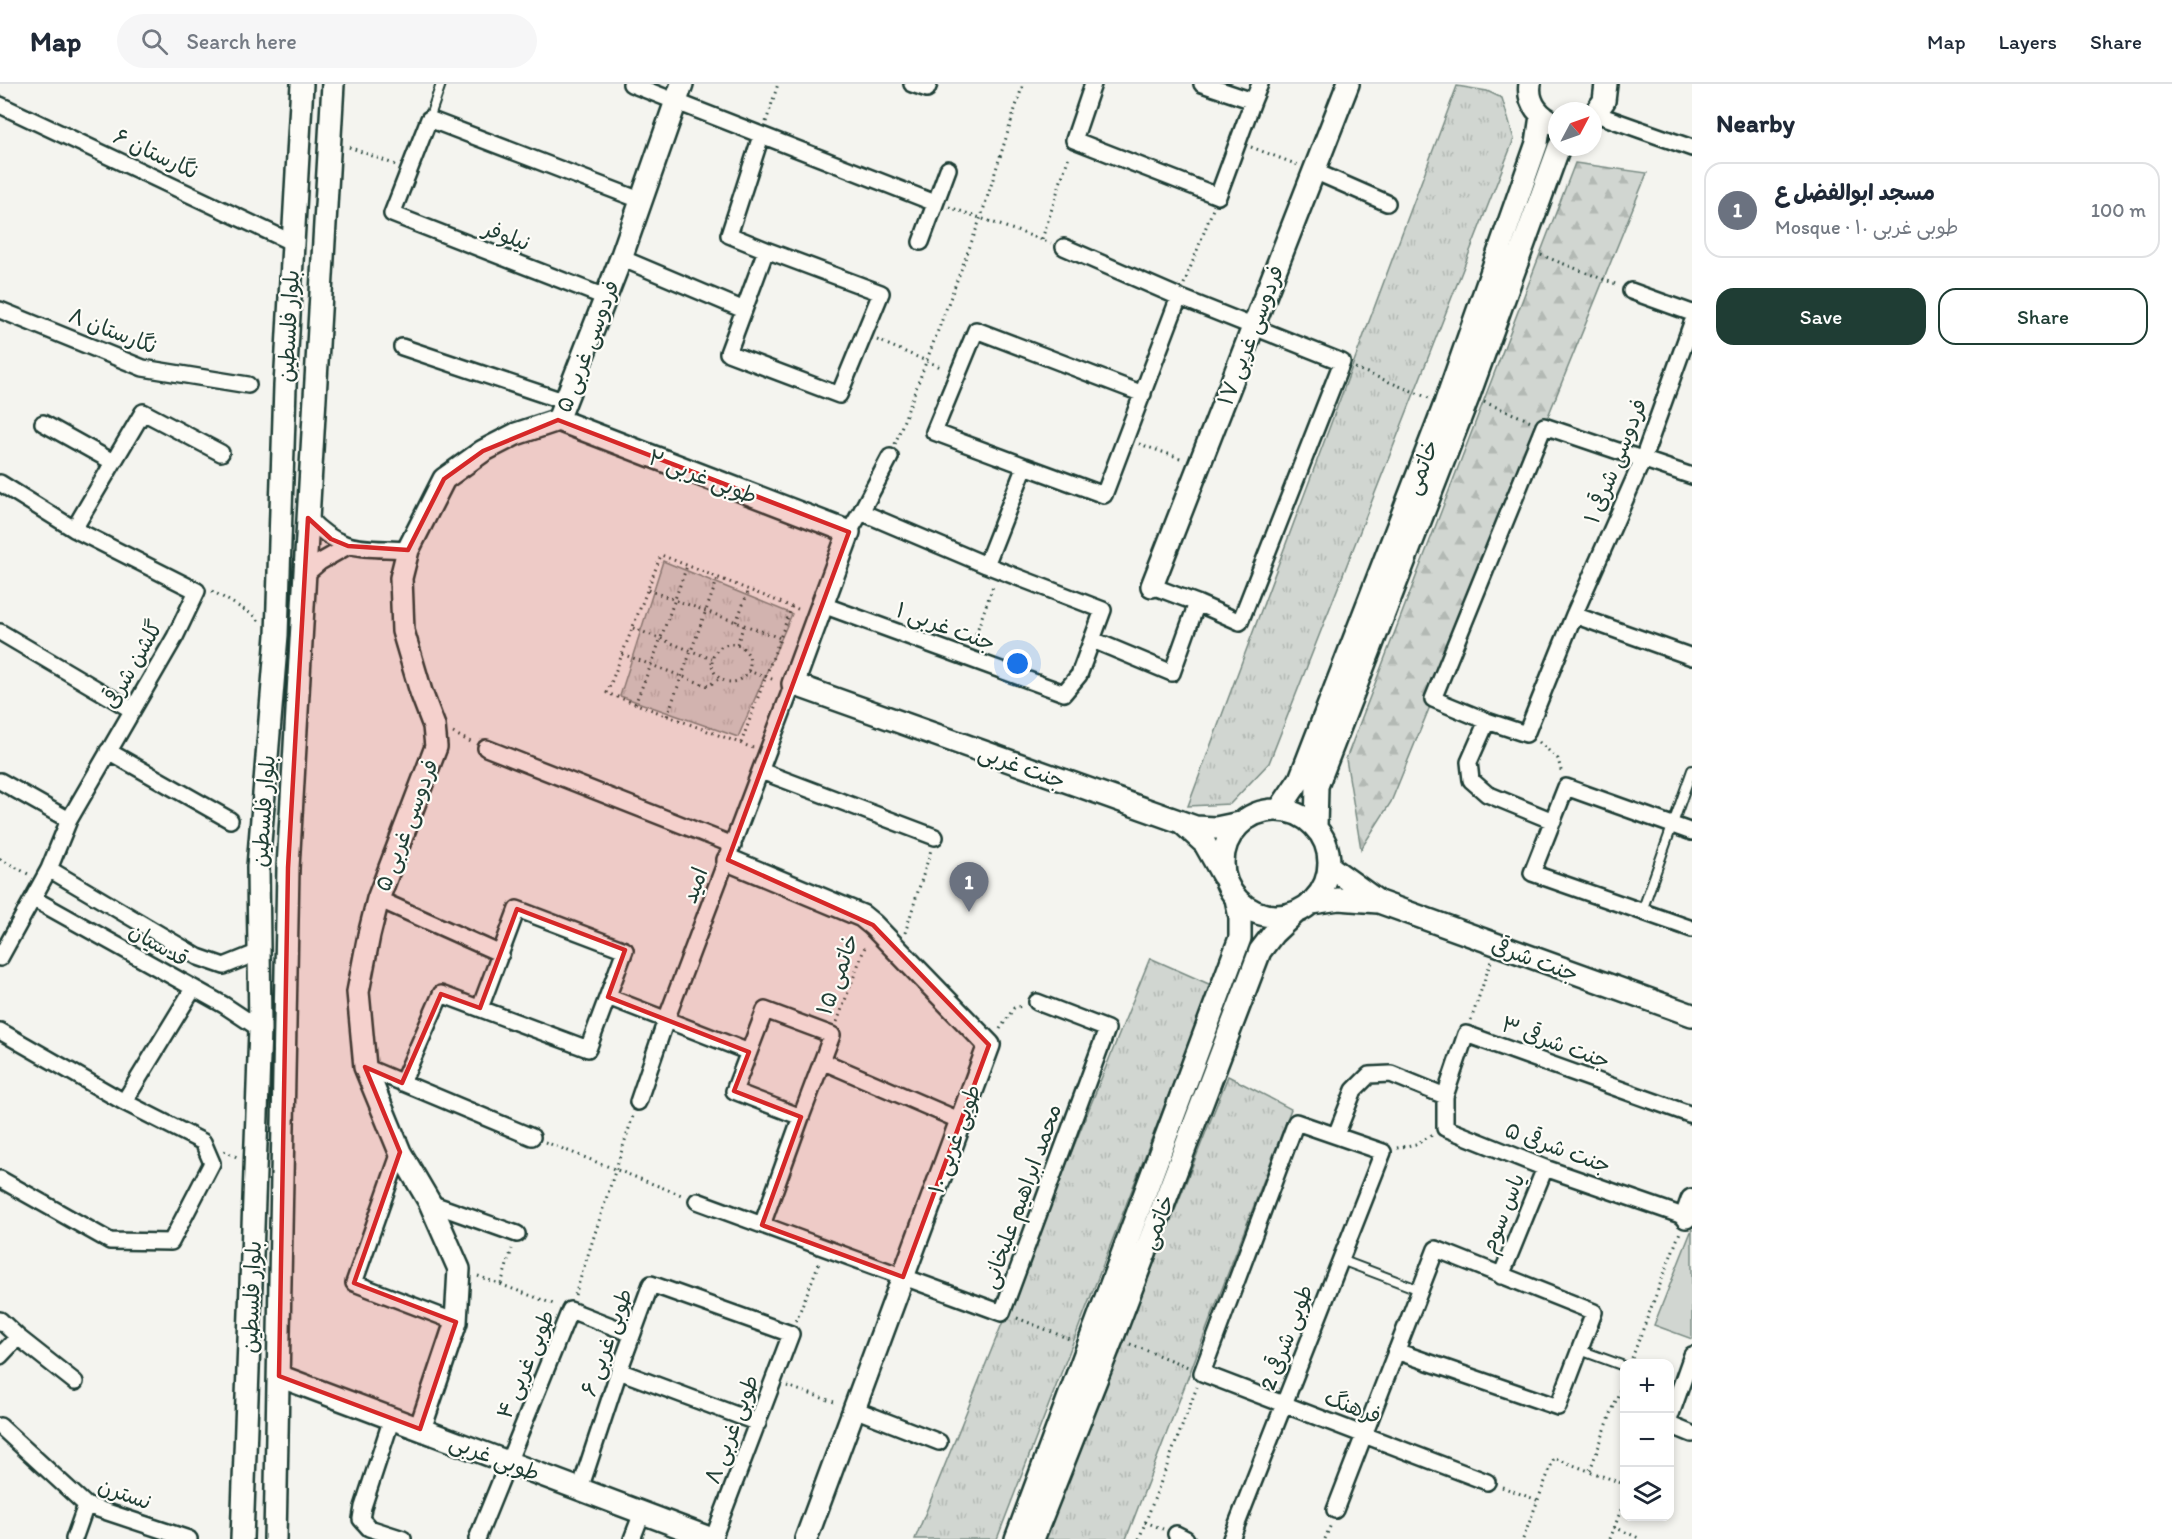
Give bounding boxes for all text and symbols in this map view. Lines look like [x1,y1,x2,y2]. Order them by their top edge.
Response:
search box [117,14,537,68]
text: Map [30,24,81,58]
icon: search [138,25,171,58]
text: Search here [186,28,297,55]
text: Map [1927,29,1966,54]
text: Layers [1999,29,2057,54]
text: Share [2090,29,2142,54]
north arrow [1548,102,1602,156]
text: Nearby [1716,107,1795,139]
street label: نگارستان ۶ [109,122,202,185]
text: مسجد ابوالفضل ع [1775,179,1935,206]
text: 1 [1733,198,1742,222]
text: 100 m [2091,198,2146,222]
street label: نیلوفر [477,214,534,258]
text: Mosque · طوبی غربی ۱۰ [1775,215,1959,239]
street label: فردوسی غربی ۱۷ [1211,261,1291,409]
street label: بلوار فلسطین [272,269,305,383]
street label: فردوسی غربی ۵ [550,276,626,417]
button: Save [1716,288,1926,345]
button: Share [1938,288,2148,345]
street label: نگارستان ۸ [65,301,161,360]
street label: فردوسی شرقی ۱ [1578,395,1654,528]
street label: خاتمی [1399,436,1445,499]
street label: طوبی غربی ۲ [644,443,761,510]
street label: جنت غربی ۱ [892,596,999,658]
street label: گلشن شرقی [96,615,168,713]
your location [1003,649,1032,678]
street label: جنت غربی [974,738,1069,796]
street label: بلوار فلسطین [246,754,281,868]
street label: فردوسی غربی ۵ [369,755,445,896]
pin: 1 [950,862,988,912]
street label: امید [675,864,714,907]
street label: قدسیان [124,917,193,972]
street label: خاتمی ۱۵ [810,930,866,1019]
street label: جنت شرقی [1488,931,1582,988]
street label: جنت شرقی ۳ [1498,1010,1614,1075]
street label: طوبی غربی ۱۰ [922,1081,988,1198]
street label: محمد ابراهیم علیخانی [976,1100,1070,1293]
street label: جنت شرقی ۵ [1501,1116,1615,1179]
street label: یاس سوم [1474,1169,1534,1259]
street label: خاتمی [1135,1191,1181,1254]
street label: بلوار فلسطین [236,1240,267,1354]
street label: طوبی شرقی 2 [1254,1281,1320,1394]
street label: طوبی غربی ۶ [575,1285,639,1400]
street label: طوبی غربی ۴ [490,1306,561,1423]
map controls [1620,1359,1674,1521]
button: + [1620,1359,1674,1413]
street label: طوبی غربی ۸ [698,1371,766,1488]
street label: فرهنگ [1321,1383,1385,1430]
button: − [1620,1413,1674,1467]
street label: طوبی غربی [446,1428,544,1488]
button: layers [1620,1467,1674,1521]
street label: نسترن [95,1471,155,1515]

